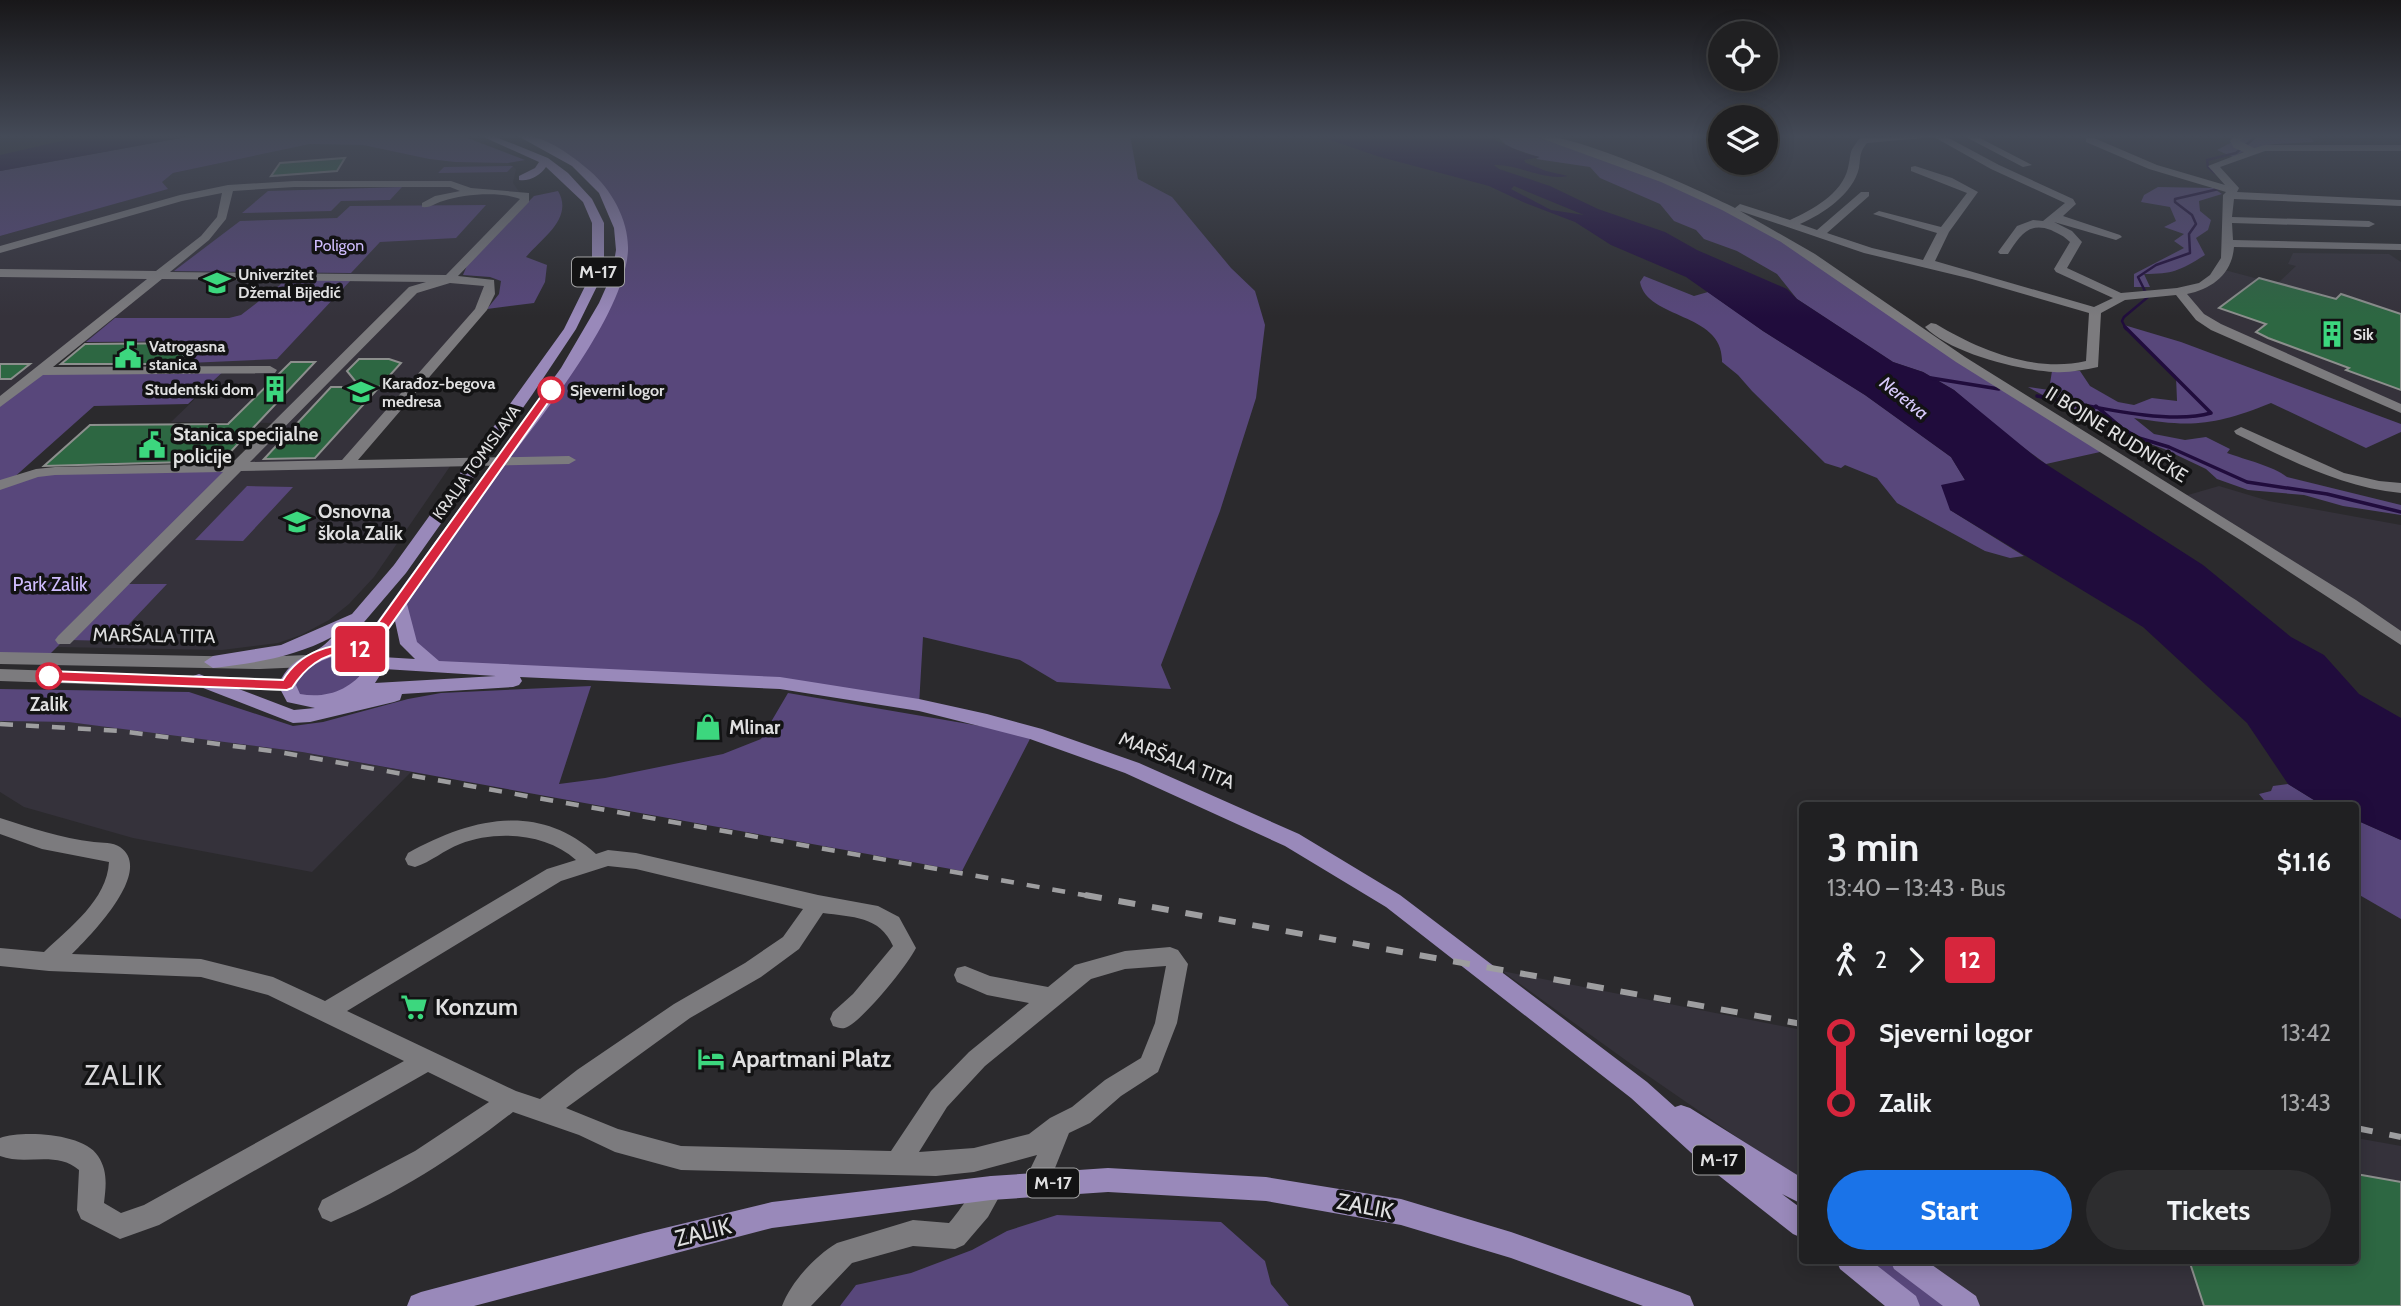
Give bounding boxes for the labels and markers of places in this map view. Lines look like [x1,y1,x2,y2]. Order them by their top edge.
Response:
place label: Univerzitet Džemal Bijedić [238,265,341,302]
school or university icon: Univerzitet Džemal Bijedić [202,268,232,298]
building icon: Sik [2317,319,2347,349]
place label: Sik [2353,325,2374,344]
place label: Vatrogasna stanica [149,337,225,374]
public building icon: Vatrogasna stanica [113,340,143,370]
building icon: Studentski dom [260,374,290,404]
place label: Karađoz-begova medresa [382,374,495,411]
school or university icon: Karađoz-begova medresa [346,377,376,407]
marker: Sjeverni logor [538,377,564,403]
place label: Studentski dom [145,380,254,399]
place label: Sjeverni logor [570,381,665,400]
place label: Stanica specijalne policije [173,423,319,468]
public building icon: Stanica specijalne policije [137,430,167,460]
place label: Osnovna škola Zalik [318,500,404,545]
school or university icon: Osnovna škola Zalik [282,507,312,537]
marker: Zalik [36,663,62,689]
place label: Zalik [30,693,69,716]
shop icon: Mlinar [693,712,723,742]
place label: Mlinar [729,716,781,739]
supermarket icon: Konzum [399,992,429,1022]
place label: Konzum [435,993,518,1021]
hotel icon: Apartmani Platz [696,1044,726,1074]
place label: Apartmani Platz [732,1045,891,1073]

